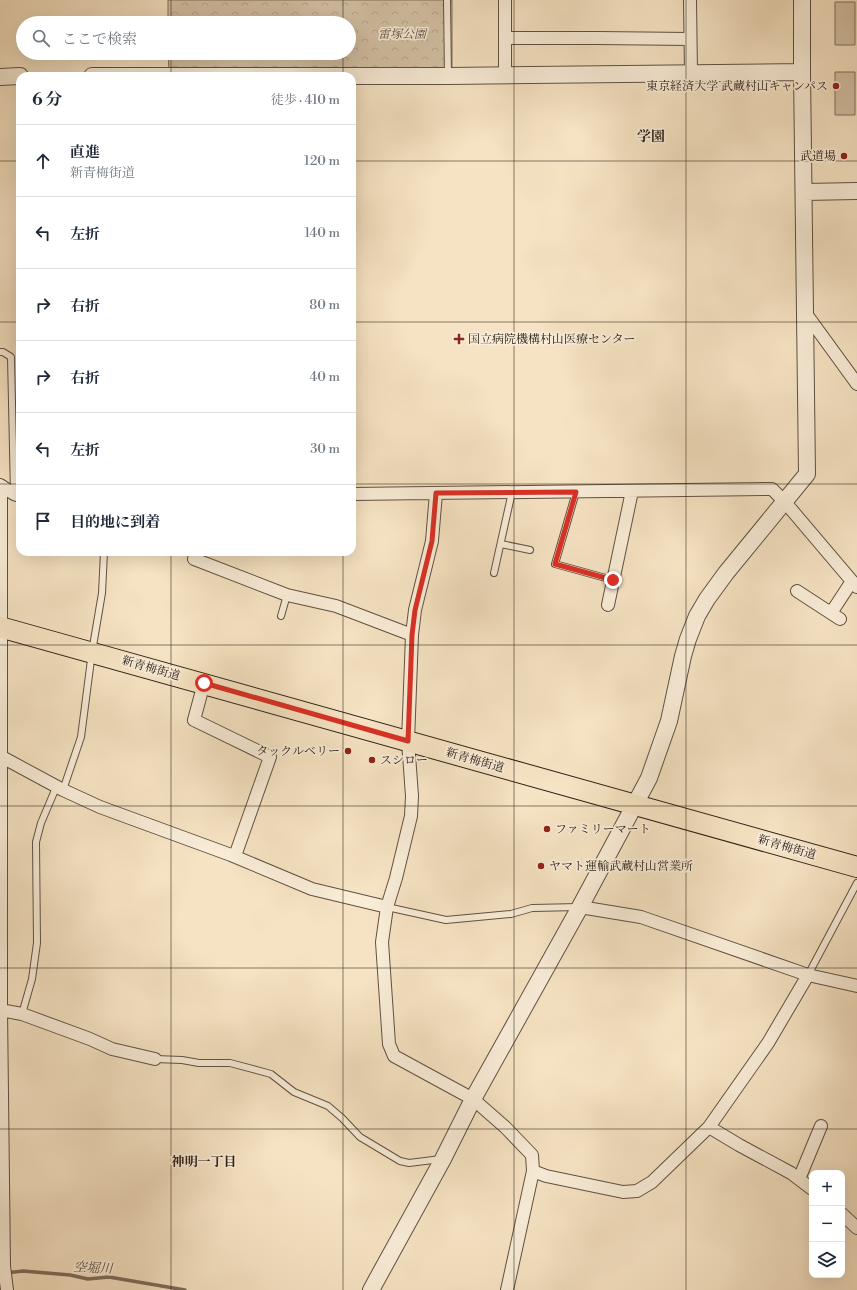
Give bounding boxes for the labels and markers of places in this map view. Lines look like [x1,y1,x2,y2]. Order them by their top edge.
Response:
place label: 東京経済大学 武蔵村山キャンパス [646,79,828,94]
marker: 東京経済大学 武蔵村山キャンパス [831,81,841,91]
place label: 武道場 [800,149,836,164]
marker: 武道場 [839,151,849,161]
place label: 国立病院機構村山医療センター [468,332,636,347]
marker: 国立病院機構村山医療センター [453,333,465,345]
place label: タックルベリー [256,744,340,759]
marker: タックルベリー [343,746,353,756]
place label: スシロー [380,753,428,768]
marker: スシロー [367,755,377,765]
place label: ファミリーマート [555,822,651,837]
marker: ファミリーマート [542,824,552,834]
place label: ヤマト運輸武蔵村山営業所 [549,859,693,874]
marker: ヤマト運輸武蔵村山営業所 [536,861,546,871]

